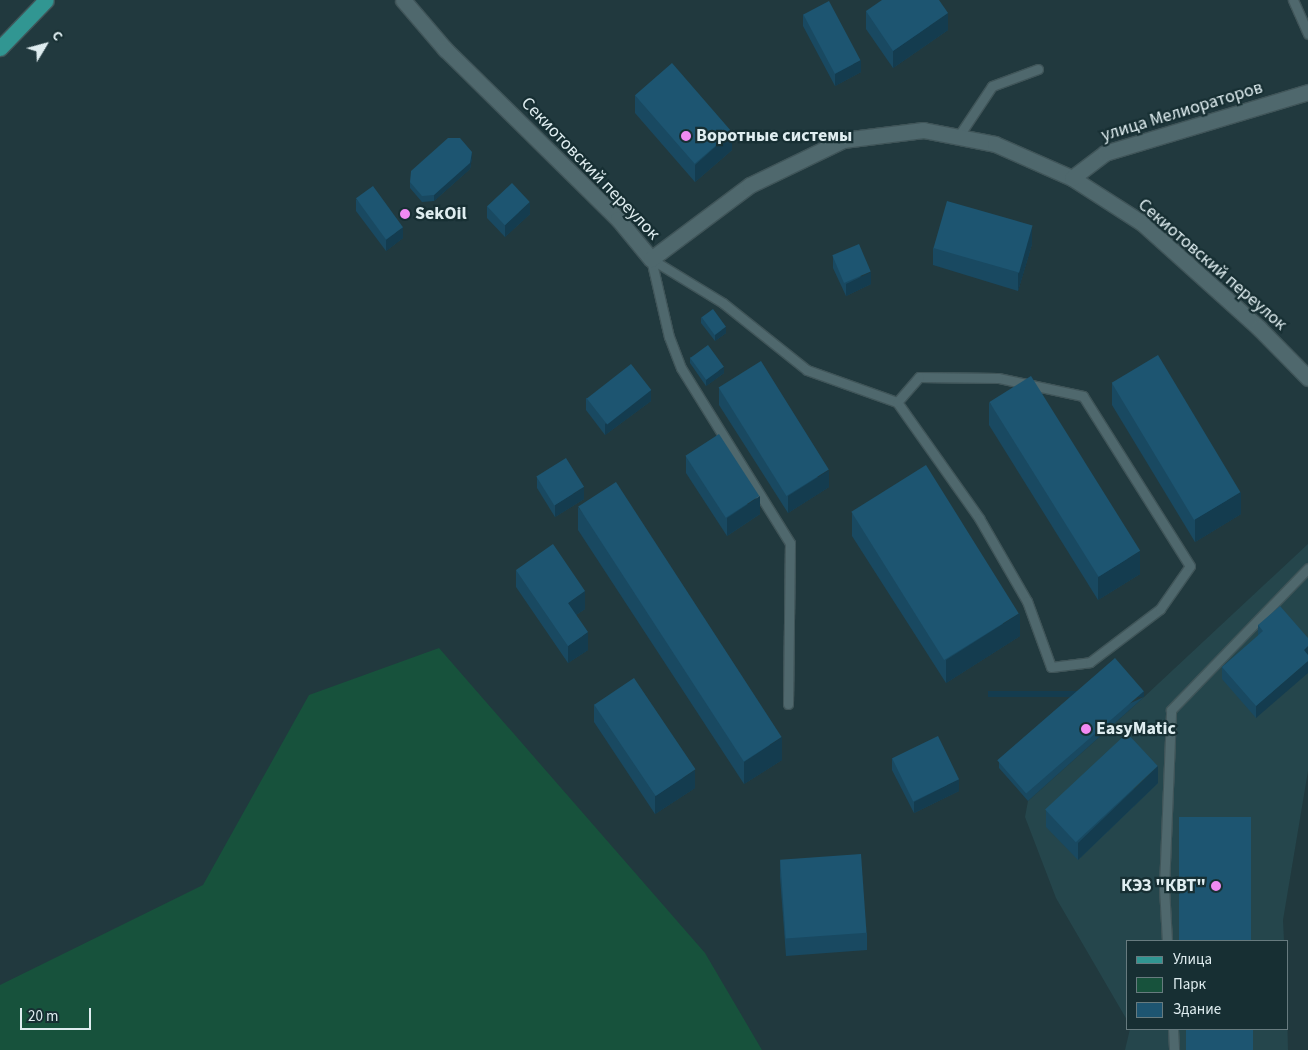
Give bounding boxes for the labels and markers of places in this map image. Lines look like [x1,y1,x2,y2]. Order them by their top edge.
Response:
place label: Воротные системы [696,125,852,147]
marker: Воротные системы [680,130,692,142]
place label: SekOil [415,203,467,225]
marker: SekOil [399,208,411,220]
place label: EasyMatic [1096,718,1176,740]
marker: EasyMatic [1080,723,1092,735]
place label: КЭЗ "КВТ" [1121,875,1206,897]
marker: КЭЗ "КВТ" [1210,880,1222,892]

